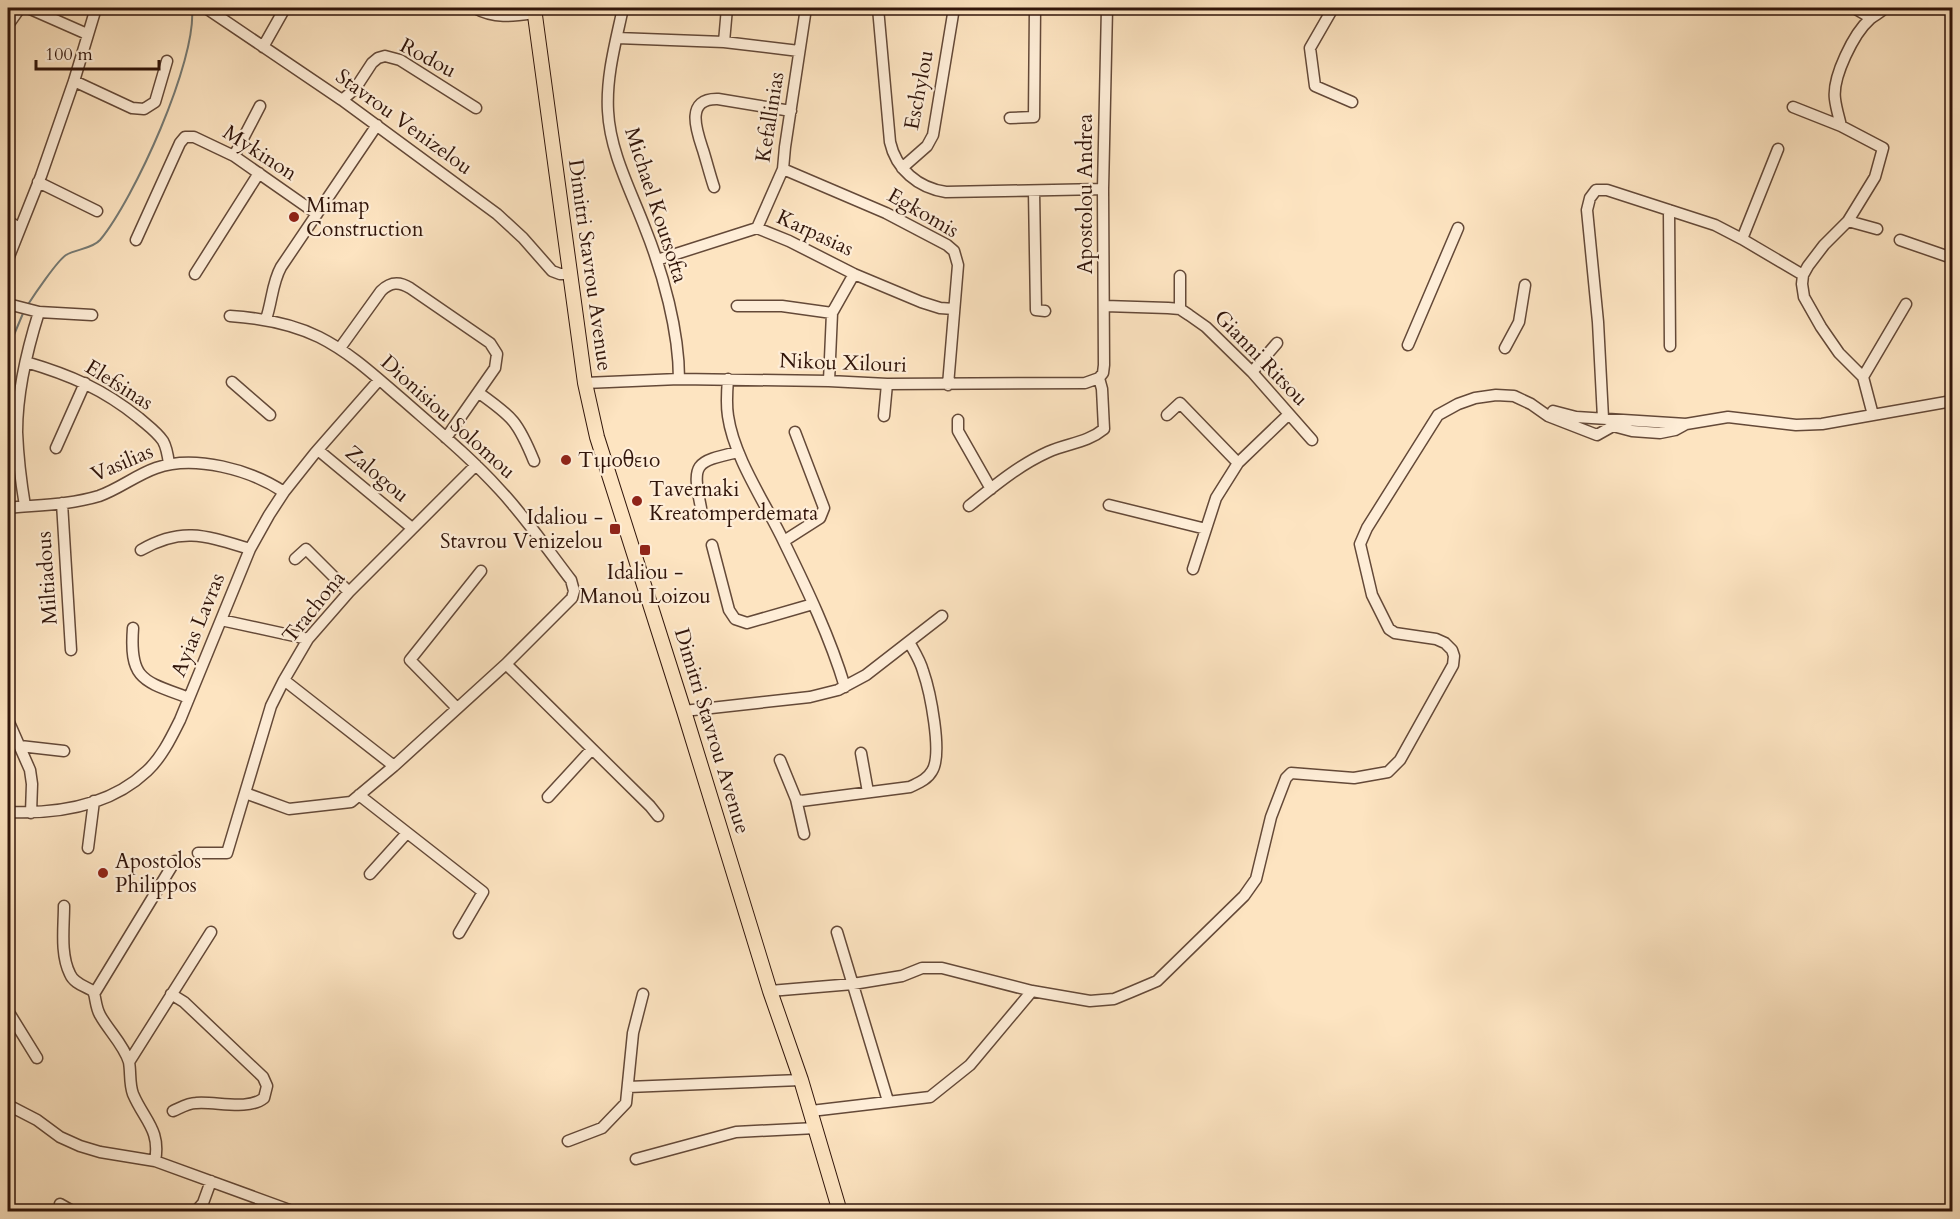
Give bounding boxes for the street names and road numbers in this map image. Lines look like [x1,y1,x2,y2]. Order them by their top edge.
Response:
street label: Rodou [395,31,461,85]
street label: Eschylou [897,48,941,132]
street label: Stavrou Venizelou [330,62,478,182]
street label: Kefallinias [749,70,791,164]
street label: Apostolou Andrea [1071,114,1100,274]
street label: Mykinon [217,118,303,188]
street label: Michael Koutsofta [617,123,695,287]
street label: Dimitri Stavrou Avenue [561,157,619,373]
street label: Egkomis [882,181,964,245]
street label: Karpasias [772,203,858,263]
street label: Gianni Ritsou [1207,303,1315,413]
street label: Nikou Xilouri [779,346,907,380]
street label: Dionisiou Solomou [374,348,522,486]
street label: Elefsinas [79,353,159,417]
street label: Vasilias [87,437,157,489]
street label: Zalogou [339,439,415,509]
street label: Miltiadous [29,530,65,626]
street label: Trachona [276,565,352,649]
street label: Ayias Lavras [164,569,232,681]
street label: Dimitri Stavrou Avenue [667,625,757,837]

